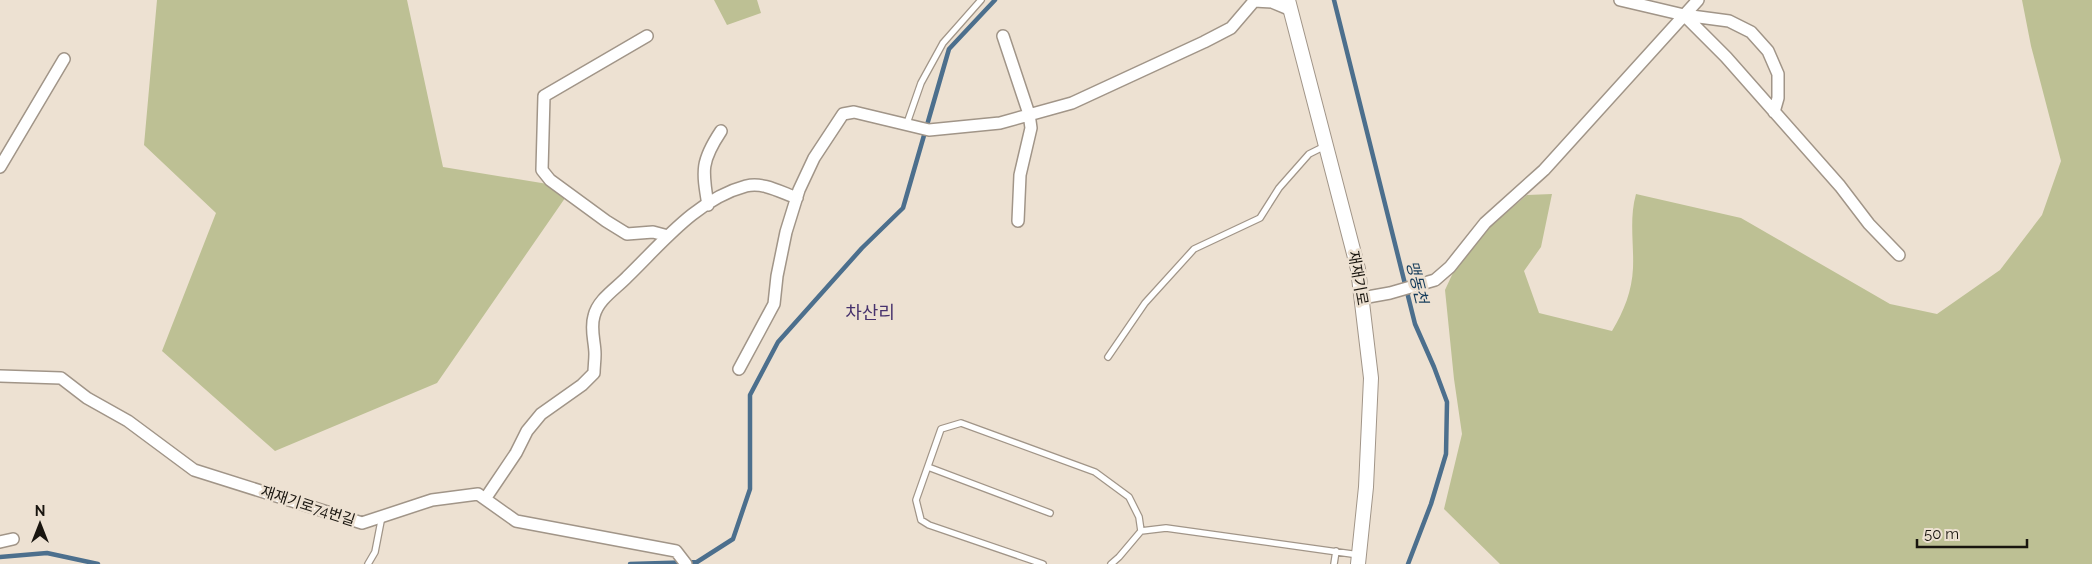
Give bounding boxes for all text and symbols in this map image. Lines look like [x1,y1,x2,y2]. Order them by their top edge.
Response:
street label: 재재기로 [1344,249,1372,307]
water label: 맹동천 [1402,258,1432,308]
district label: 차산리 [845,302,895,323]
street label: 재재기로74번길 [258,482,358,530]
north arrow [15,499,65,549]
text: N [35,503,45,519]
scale bar [1917,516,2027,548]
text: 50 m [1924,525,1959,543]

